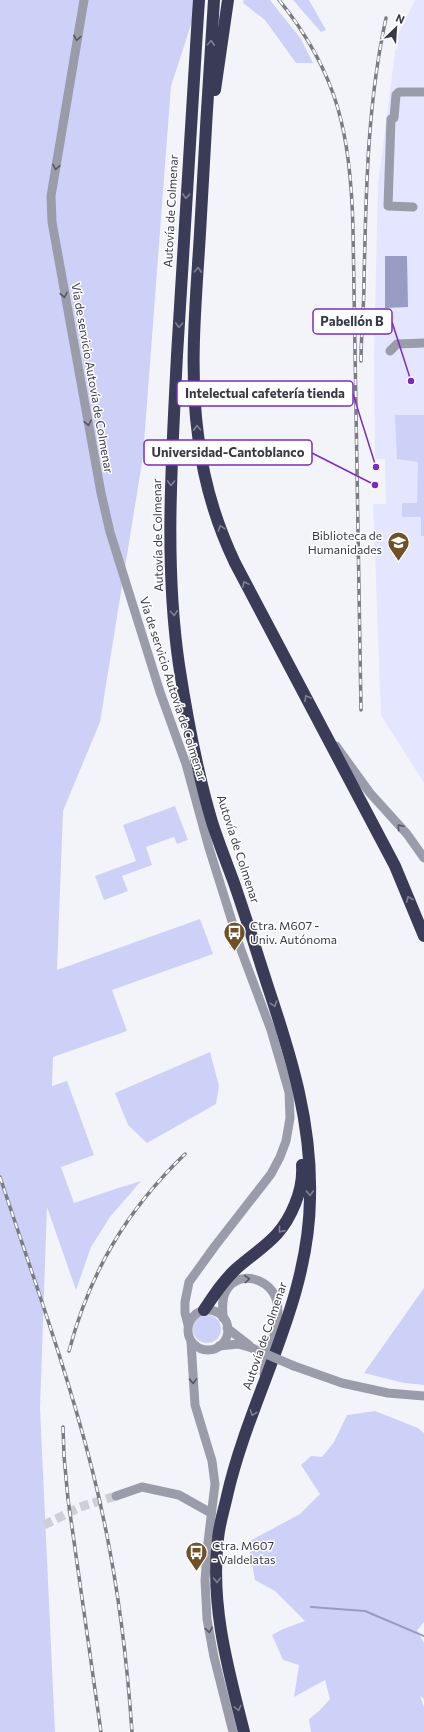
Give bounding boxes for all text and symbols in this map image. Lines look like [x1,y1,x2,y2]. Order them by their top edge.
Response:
north arrow [376,8,416,48]
text: N [394,11,407,26]
one-way arrow [74,35,82,42]
one-way arrow [206,40,215,46]
street label: Autovía de Colmenar [160,154,180,268]
one-way arrow [52,164,61,170]
one-way arrow [182,193,191,199]
one-way arrow [193,267,202,273]
street label: Vía de servicio Autovía de Colmenar [69,282,117,474]
one-way arrow [60,292,68,298]
callout: Pabellón B [313,309,392,334]
text: Pabellón B [320,313,384,329]
one-way arrow [175,322,183,328]
callout: Intelectual cafetería tienda [177,381,353,406]
text: Intelectual cafetería tienda [185,385,345,401]
one-way arrow [83,420,91,426]
one-way arrow [193,425,202,431]
callout: Universidad-Cantoblanco [144,440,312,465]
text: Universidad-Cantoblanco [152,444,305,460]
street label: Autovía de Colmenar [149,478,165,592]
one-way arrow [166,480,175,486]
one-way arrow [217,525,226,532]
place label: Biblioteca de Humanidades [308,528,382,556]
school or university icon: Biblioteca de Humanidades [385,530,411,563]
one-way arrow [242,581,250,588]
street label: Vía de servicio Autovía de Colmenar [137,595,210,783]
one-way arrow [170,610,179,616]
one-way arrow [304,695,312,702]
street label: Autovía de Colmenar [215,793,263,905]
one-way arrow [398,824,405,832]
one-way arrow [406,896,414,904]
place label: Ctra. M607 - Univ. Autónoma [250,918,337,946]
bus stop icon: Ctra. M607 - Univ. Autónoma [222,920,248,953]
one-way arrow [269,1000,277,1007]
one-way arrow [306,1190,314,1196]
one-way arrow [278,1226,285,1233]
one-way arrow [244,1275,250,1284]
street label: Autovía de Colmenar [239,1280,289,1391]
one-way arrow [189,1378,198,1384]
one-way arrow [250,1410,258,1417]
place label: Ctra. M607 - Valdelatas [212,1538,276,1566]
bus stop icon: Ctra. M607 - Valdelatas [184,1540,210,1573]
one-way arrow [212,1577,221,1583]
one-way arrow [205,1627,213,1633]
one-way arrow [233,1704,242,1711]

